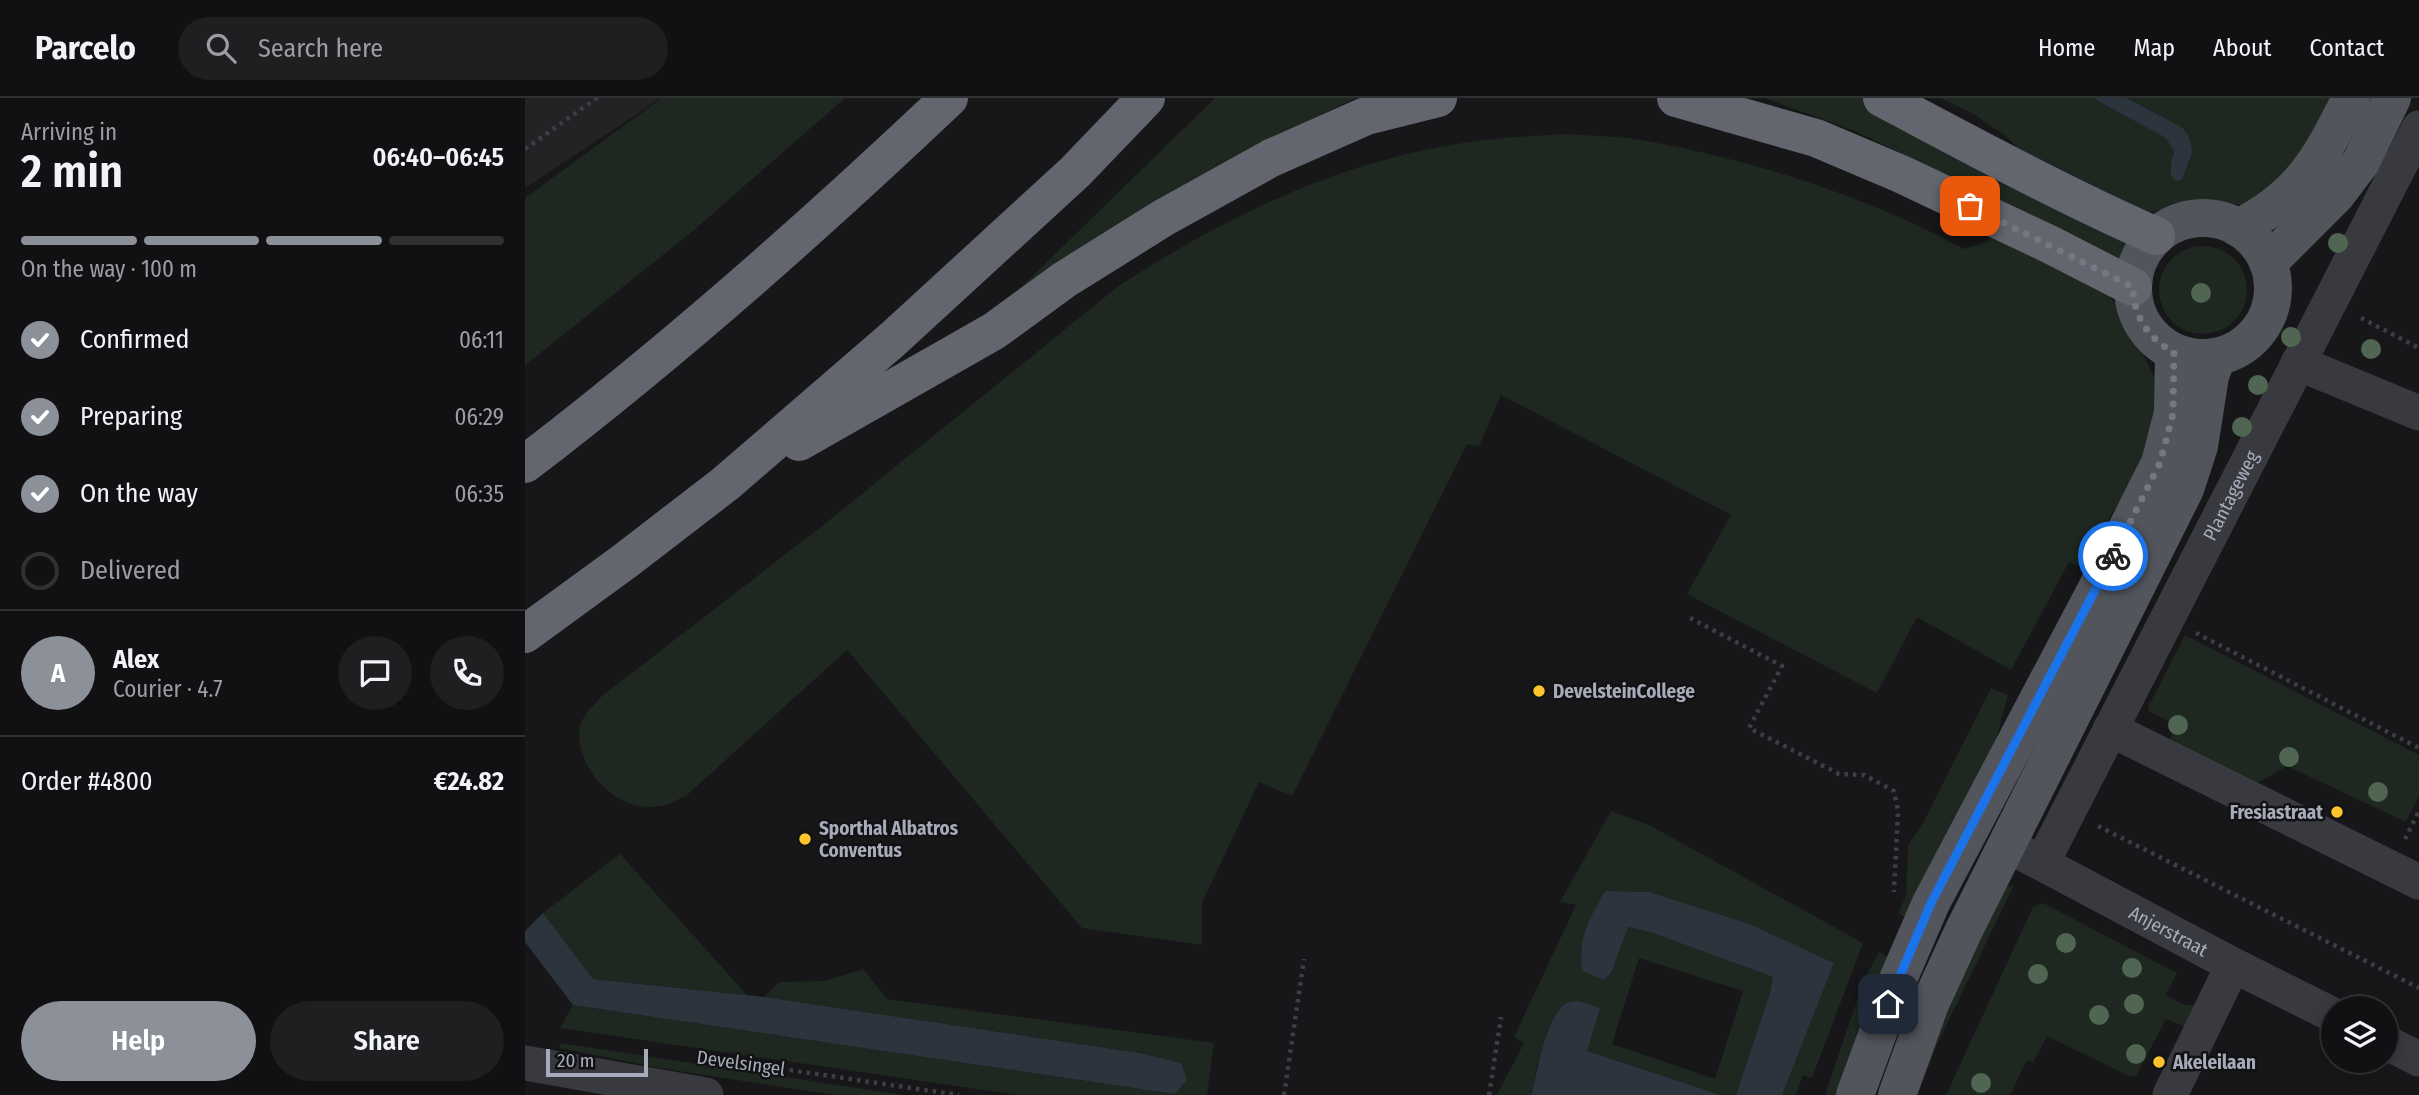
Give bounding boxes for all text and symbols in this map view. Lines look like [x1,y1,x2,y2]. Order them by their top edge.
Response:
search box [178,17,668,80]
text: Parcelo [35,28,136,68]
icon: search [202,29,240,67]
text: Search here [258,33,383,64]
text: Home [2038,34,2095,62]
text: Map [2133,34,2175,62]
text: About [2213,34,2271,62]
text: Contact [2309,34,2384,62]
text: Arriving in [21,118,117,146]
text: 06:40–06:45 [373,142,504,173]
text: 2 min [21,144,123,199]
pin [1940,176,2000,236]
icon: bag [1951,187,1989,225]
text: On the way · 100 m [21,255,197,283]
icon: check [21,321,59,359]
text: Confirmed [80,324,190,355]
text: 06:11 [459,326,504,354]
icon: check [21,398,59,436]
text: Preparing [80,401,182,432]
text: 06:29 [455,403,504,431]
street label: Plantageweg [2198,447,2263,544]
icon: check [21,475,59,513]
text: On the way [80,478,198,509]
text: 06:35 [455,480,504,508]
courier [2078,521,2148,591]
icon: bike [2094,537,2132,575]
text: Delivered [80,555,181,586]
button: chat [338,636,412,710]
button: phone [430,636,504,710]
text: Alex [113,644,159,675]
text: A [51,658,65,689]
text: Courier · 4.7 [113,675,223,703]
place label: DevelsteinCollege [1553,680,1695,703]
marker: DevelsteinCollege [1531,683,1547,699]
text: Order #4800 [21,766,153,797]
text: €24.82 [434,766,504,797]
place label: Fresiastraat [2230,801,2323,824]
marker: Fresiastraat [2329,804,2345,820]
place label: Sporthal Albatros Conventus [819,817,959,862]
marker: Sporthal Albatros Conventus [797,831,813,847]
street label: Anjerstraat [2125,901,2213,961]
pin [1858,974,1918,1034]
icon: home [1869,985,1907,1023]
map controls [2321,996,2398,1073]
button: layers [2321,996,2398,1073]
button: Help [21,1001,256,1081]
button: Share [270,1001,504,1081]
street label: Develsingel [695,1045,787,1081]
scale bar [546,1046,647,1078]
text: 20 m [557,1049,594,1072]
place label: Akeleilaan [2172,1051,2256,1074]
marker: Akeleilaan [2151,1054,2167,1070]

